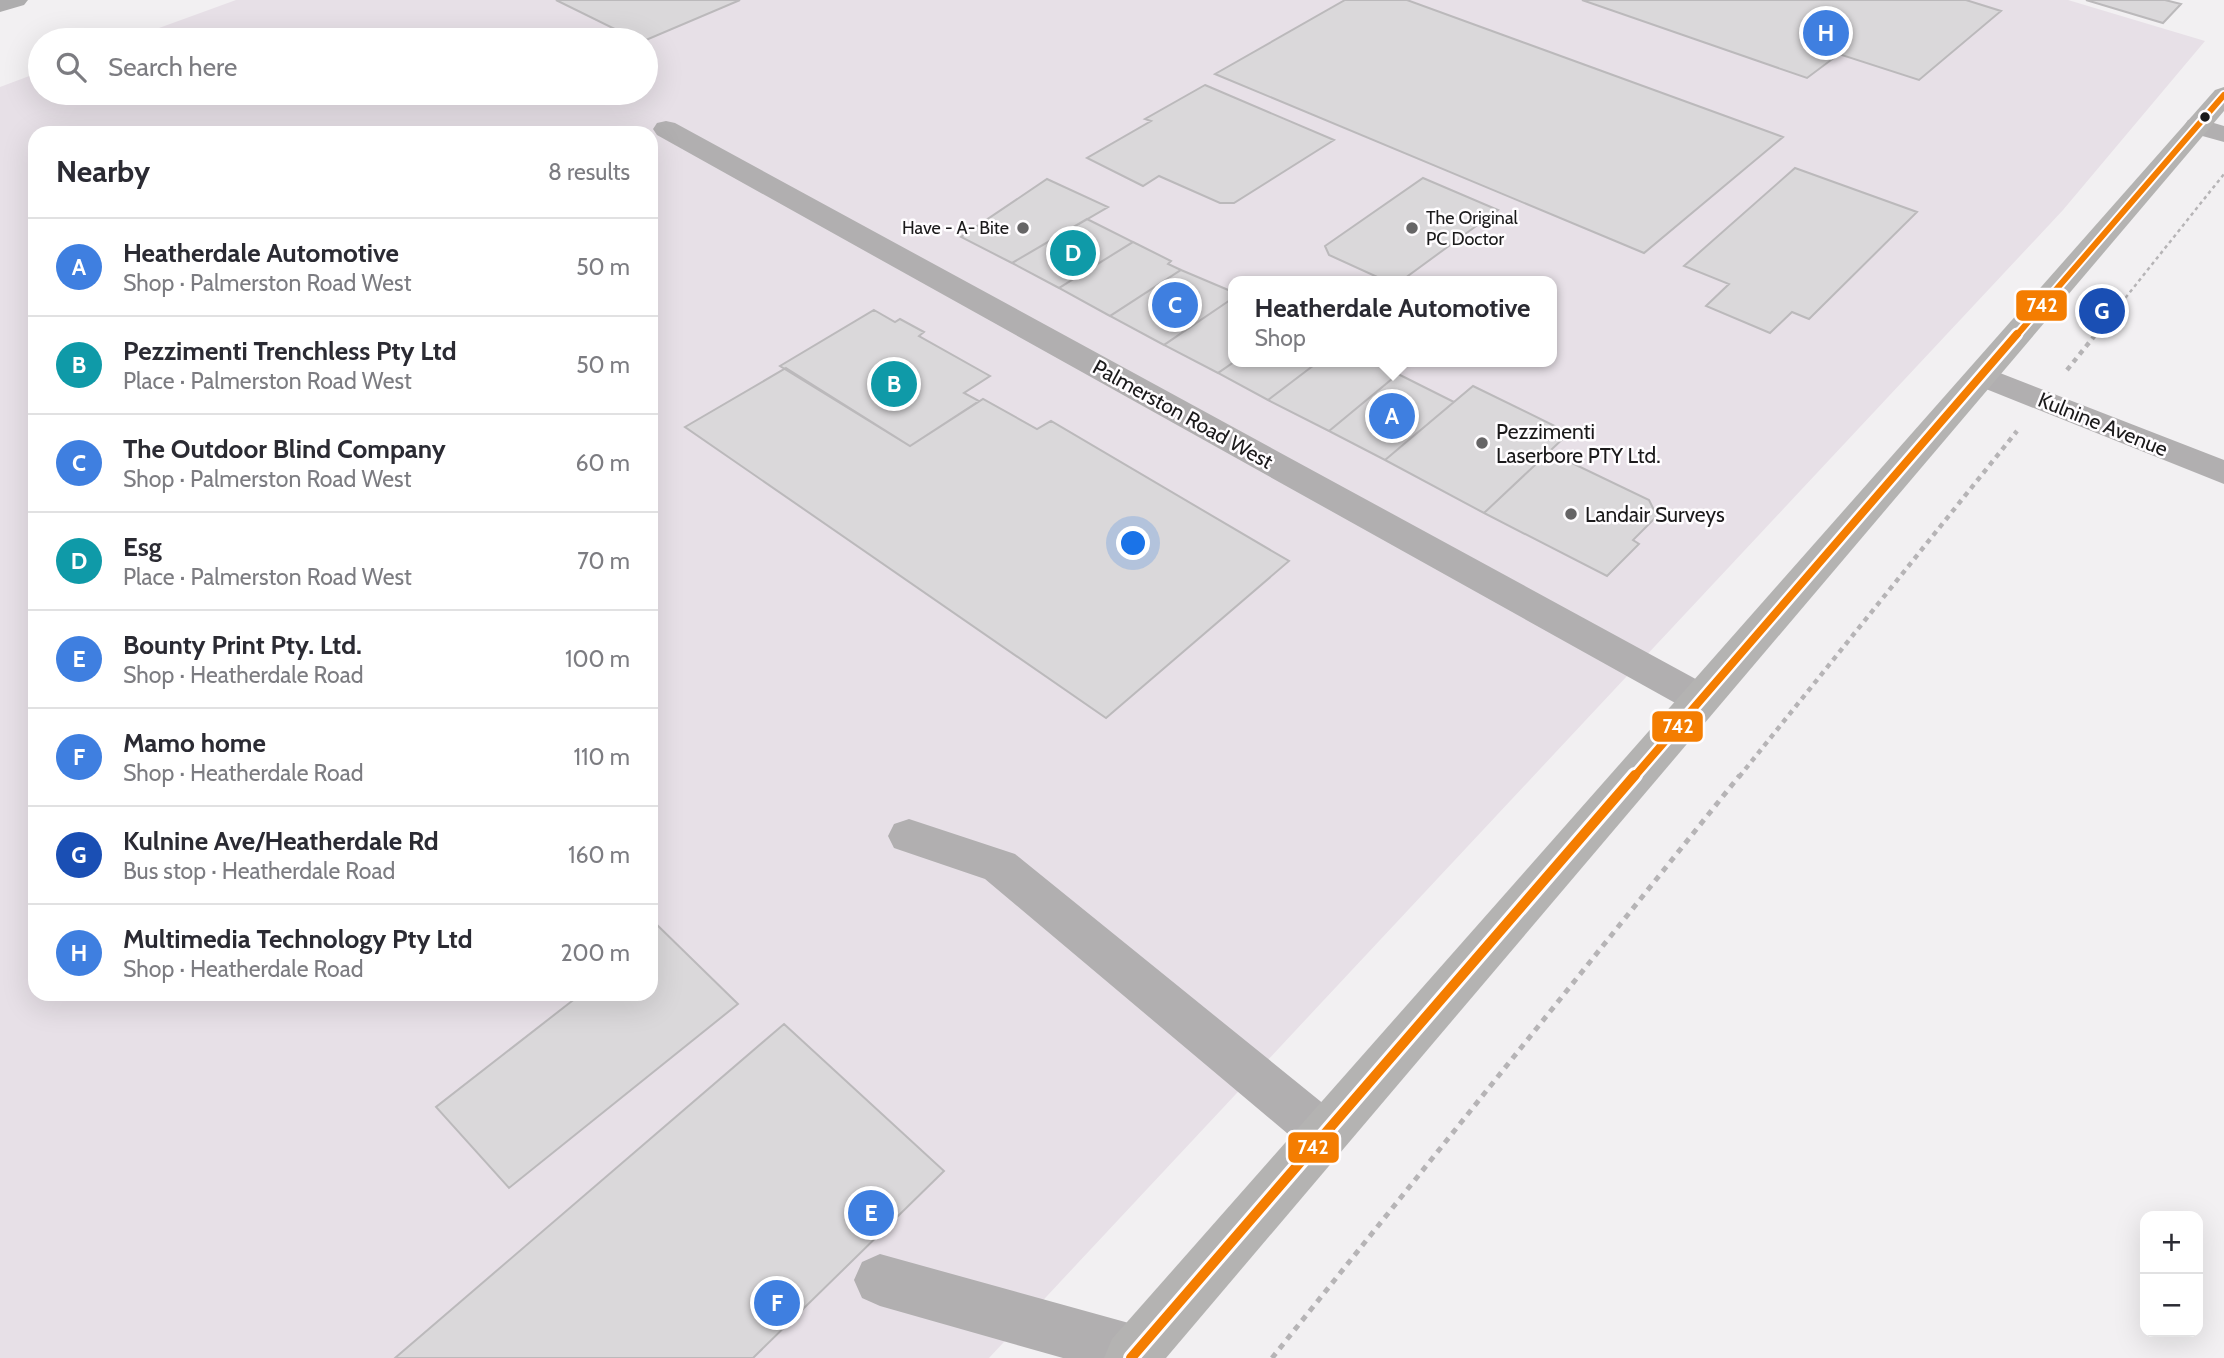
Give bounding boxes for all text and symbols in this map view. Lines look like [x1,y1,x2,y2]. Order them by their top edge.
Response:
pin: H [1803,7,1849,59]
search box [28,28,658,105]
icon: search [52,48,90,86]
text: Search here [108,51,237,83]
unlabelled marker [2198,110,2212,124]
text: Nearby [56,153,150,190]
text: 8 results [548,158,630,186]
place label: The Original PC Doctor [1426,207,1519,250]
place label: Have - A- Bite [902,217,1009,239]
marker: Have - A- Bite [1015,220,1031,236]
marker: The Original PC Doctor [1404,220,1420,236]
pin: D [1050,227,1096,279]
text: Heatherdale Automotive [123,237,399,269]
text: A [72,253,86,281]
text: 50 m [576,253,630,281]
text: Shop · Palmerston Road West [123,269,411,297]
popup [1228,276,1557,367]
pin: C [1152,279,1198,331]
pin: G [2079,285,2125,337]
line badge: 742 [2015,289,2068,322]
text: Heatherdale Automotive [1255,292,1530,324]
text: 742 [2027,294,2057,317]
text: Shop [1255,324,1306,352]
text: Pezzimenti Trenchless Pty Ltd [123,335,457,367]
text: B [72,351,86,379]
text: 50 m [576,351,630,379]
street label: Palmerston Road West [1089,354,1277,474]
pin: B [871,358,917,410]
text: Place · Palmerston Road West [123,367,412,395]
street label: Kulnine Avenue [2035,387,2172,461]
pin: A [1369,390,1415,442]
place label: Pezzimenti Laserbore PTY Ltd. [1496,419,1661,468]
text: The Outdoor Blind Company [123,433,446,465]
marker: Pezzimenti Laserbore PTY Ltd. [1474,435,1490,451]
text: C [72,449,86,477]
text: 60 m [576,449,630,477]
text: Shop · Palmerston Road West [123,465,411,493]
place label: Landair Surveys [1585,502,1725,527]
marker: Landair Surveys [1563,506,1579,522]
your location [1116,526,1150,560]
text: Esg [123,531,162,563]
text: D [71,547,87,575]
text: 70 m [577,547,630,575]
text: Place · Palmerston Road West [123,563,412,591]
text: Bounty Print Pty. Ltd. [123,629,362,661]
text: E [72,645,86,673]
text: 100 m [565,645,630,673]
text: Shop · Heatherdale Road [123,661,363,689]
line badge: 742 [1651,710,1704,743]
text: 742 [1663,715,1693,738]
text: Mamo home [123,727,266,759]
text: F [73,743,85,771]
text: 110 m [574,743,630,771]
text: Shop · Heatherdale Road [123,759,363,787]
text: Kulnine Ave/Heatherdale Rd [123,825,439,857]
text: G [71,841,87,869]
text: 160 m [568,841,630,869]
text: Bus stop · Heatherdale Road [123,857,395,885]
text: Multimedia Technology Pty Ltd [123,923,473,955]
text: H [71,939,87,967]
text: 200 m [560,939,630,967]
text: Shop · Heatherdale Road [123,955,363,983]
line badge: 742 [1287,1131,1340,1164]
text: 742 [1298,1136,1328,1159]
pin: E [848,1187,894,1239]
map controls [2140,1211,2203,1337]
button: + [2140,1211,2203,1274]
button: − [2140,1274,2203,1337]
pin: F [754,1277,800,1329]

